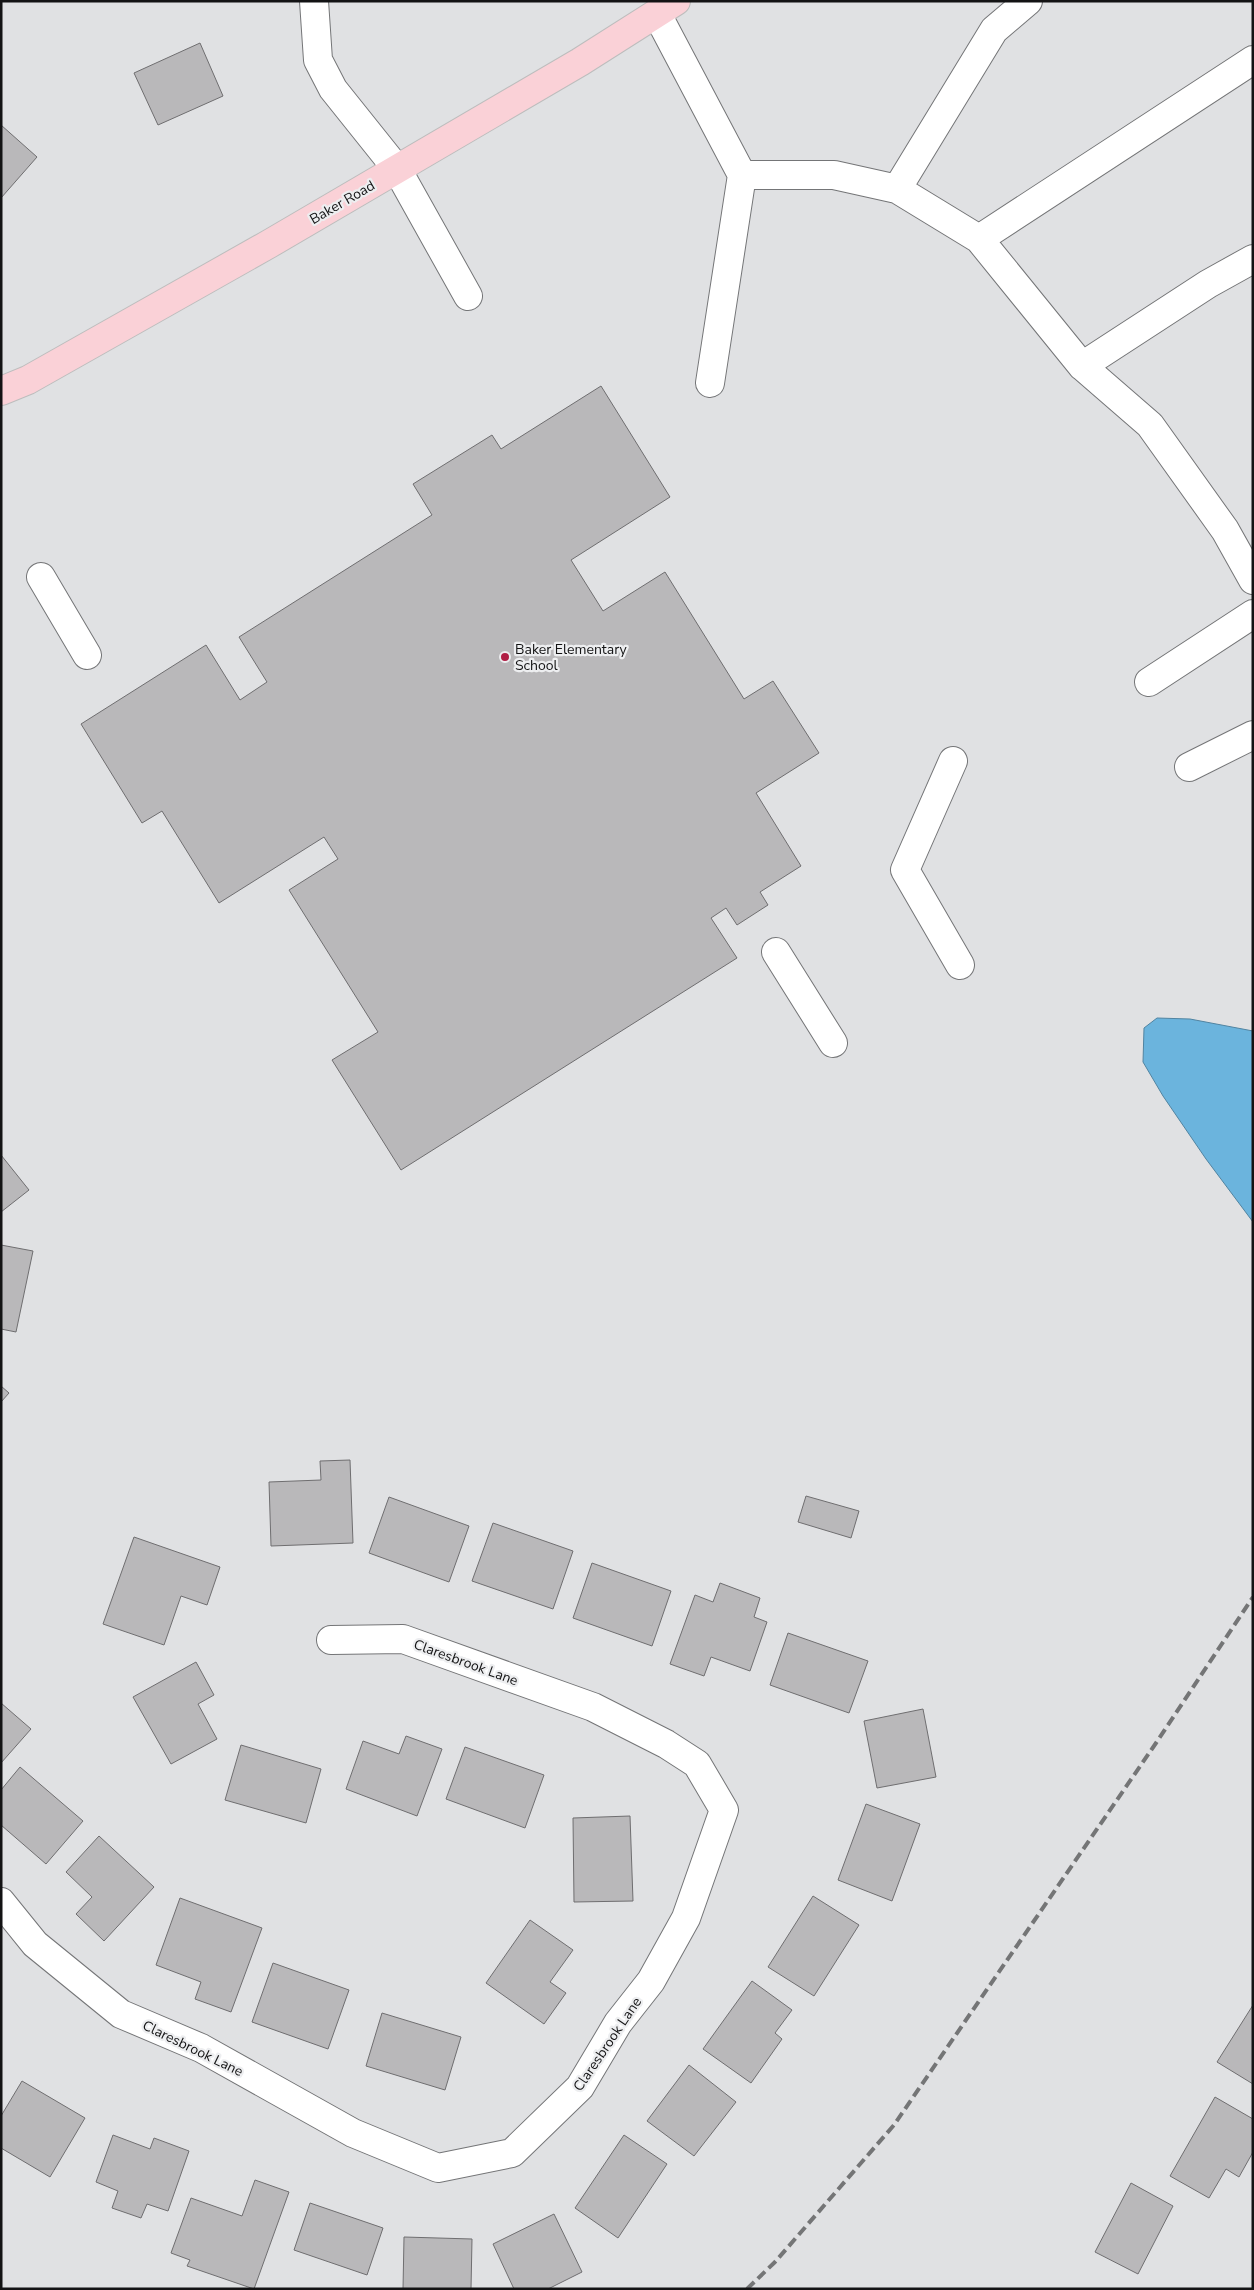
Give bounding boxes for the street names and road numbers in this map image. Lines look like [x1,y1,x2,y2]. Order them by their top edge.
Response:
street label: Baker Road [306,176,378,229]
street label: Claresbrook Lane [411,1635,521,1690]
street label: Claresbrook Lane [569,1993,646,2095]
street label: Claresbrook Lane [139,2016,246,2081]

